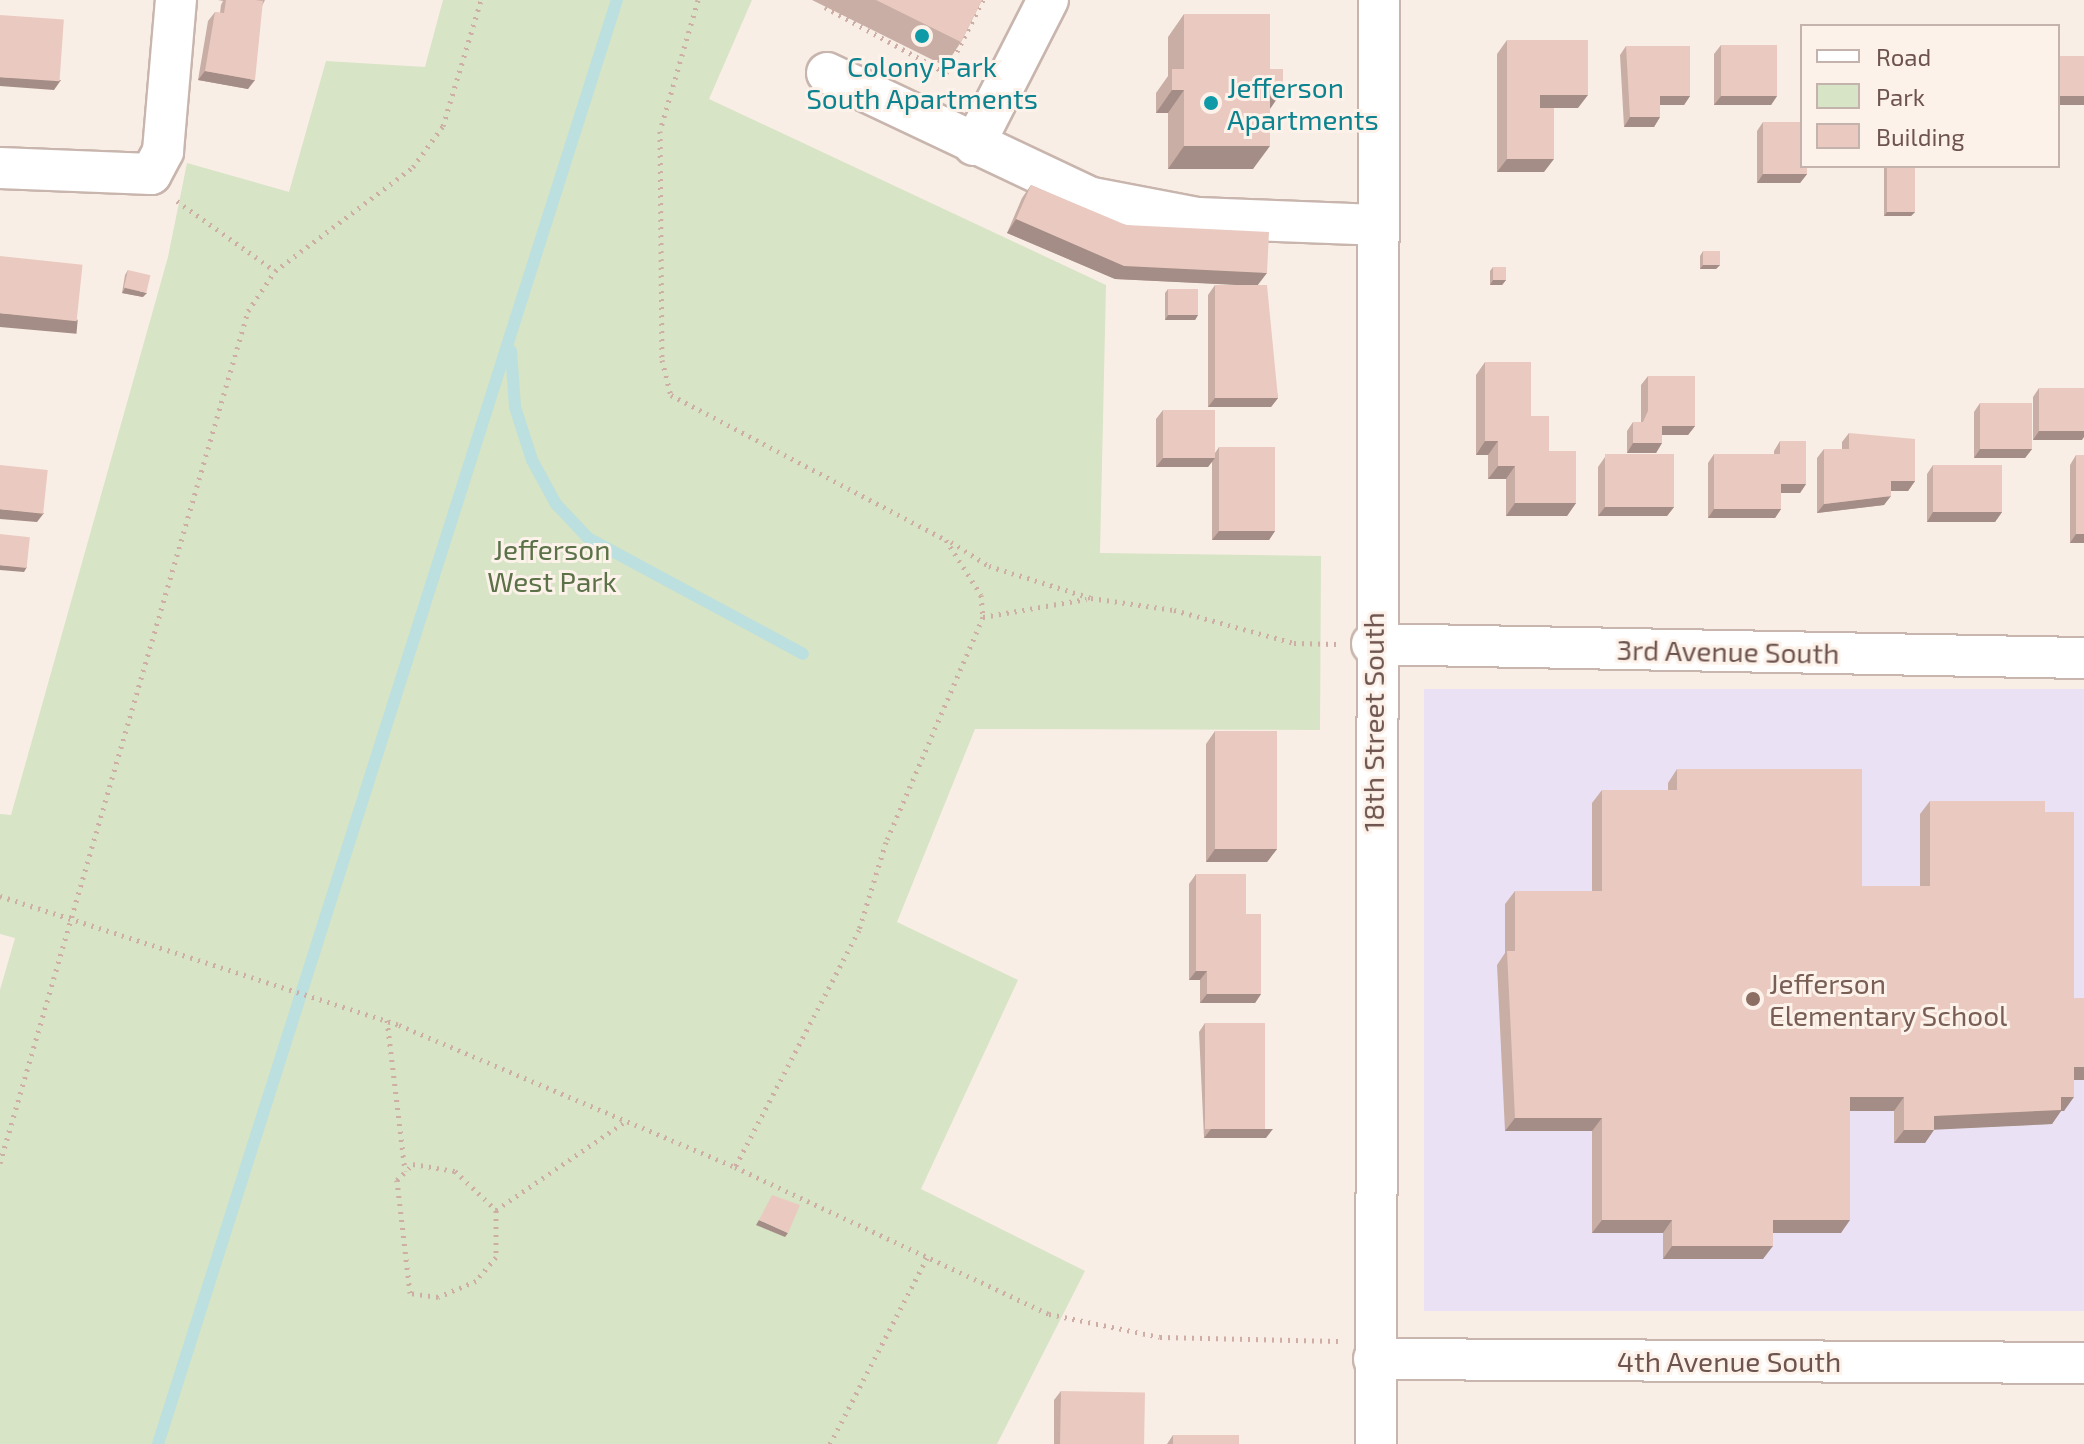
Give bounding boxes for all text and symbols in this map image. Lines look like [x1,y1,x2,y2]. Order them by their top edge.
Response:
legend [1800,24,2060,168]
marker: Colony Park South Apartments [913,27,931,45]
text: Road [1876,42,1931,71]
place label: Colony Park South Apartments [806,49,1038,115]
place label: Jefferson Apartments [1227,70,1379,136]
text: Park [1876,82,1925,111]
marker: Jefferson Apartments [1202,94,1220,112]
text: Building [1876,122,1965,151]
park label: Jefferson West Park [487,532,617,598]
street label: 18th Street South [1356,612,1390,832]
street label: 3rd Avenue South [1616,632,1840,670]
place label: Jefferson Elementary School [1769,966,2008,1032]
marker: Jefferson Elementary School [1744,990,1762,1008]
street label: 4th Avenue South [1617,1344,1841,1378]

